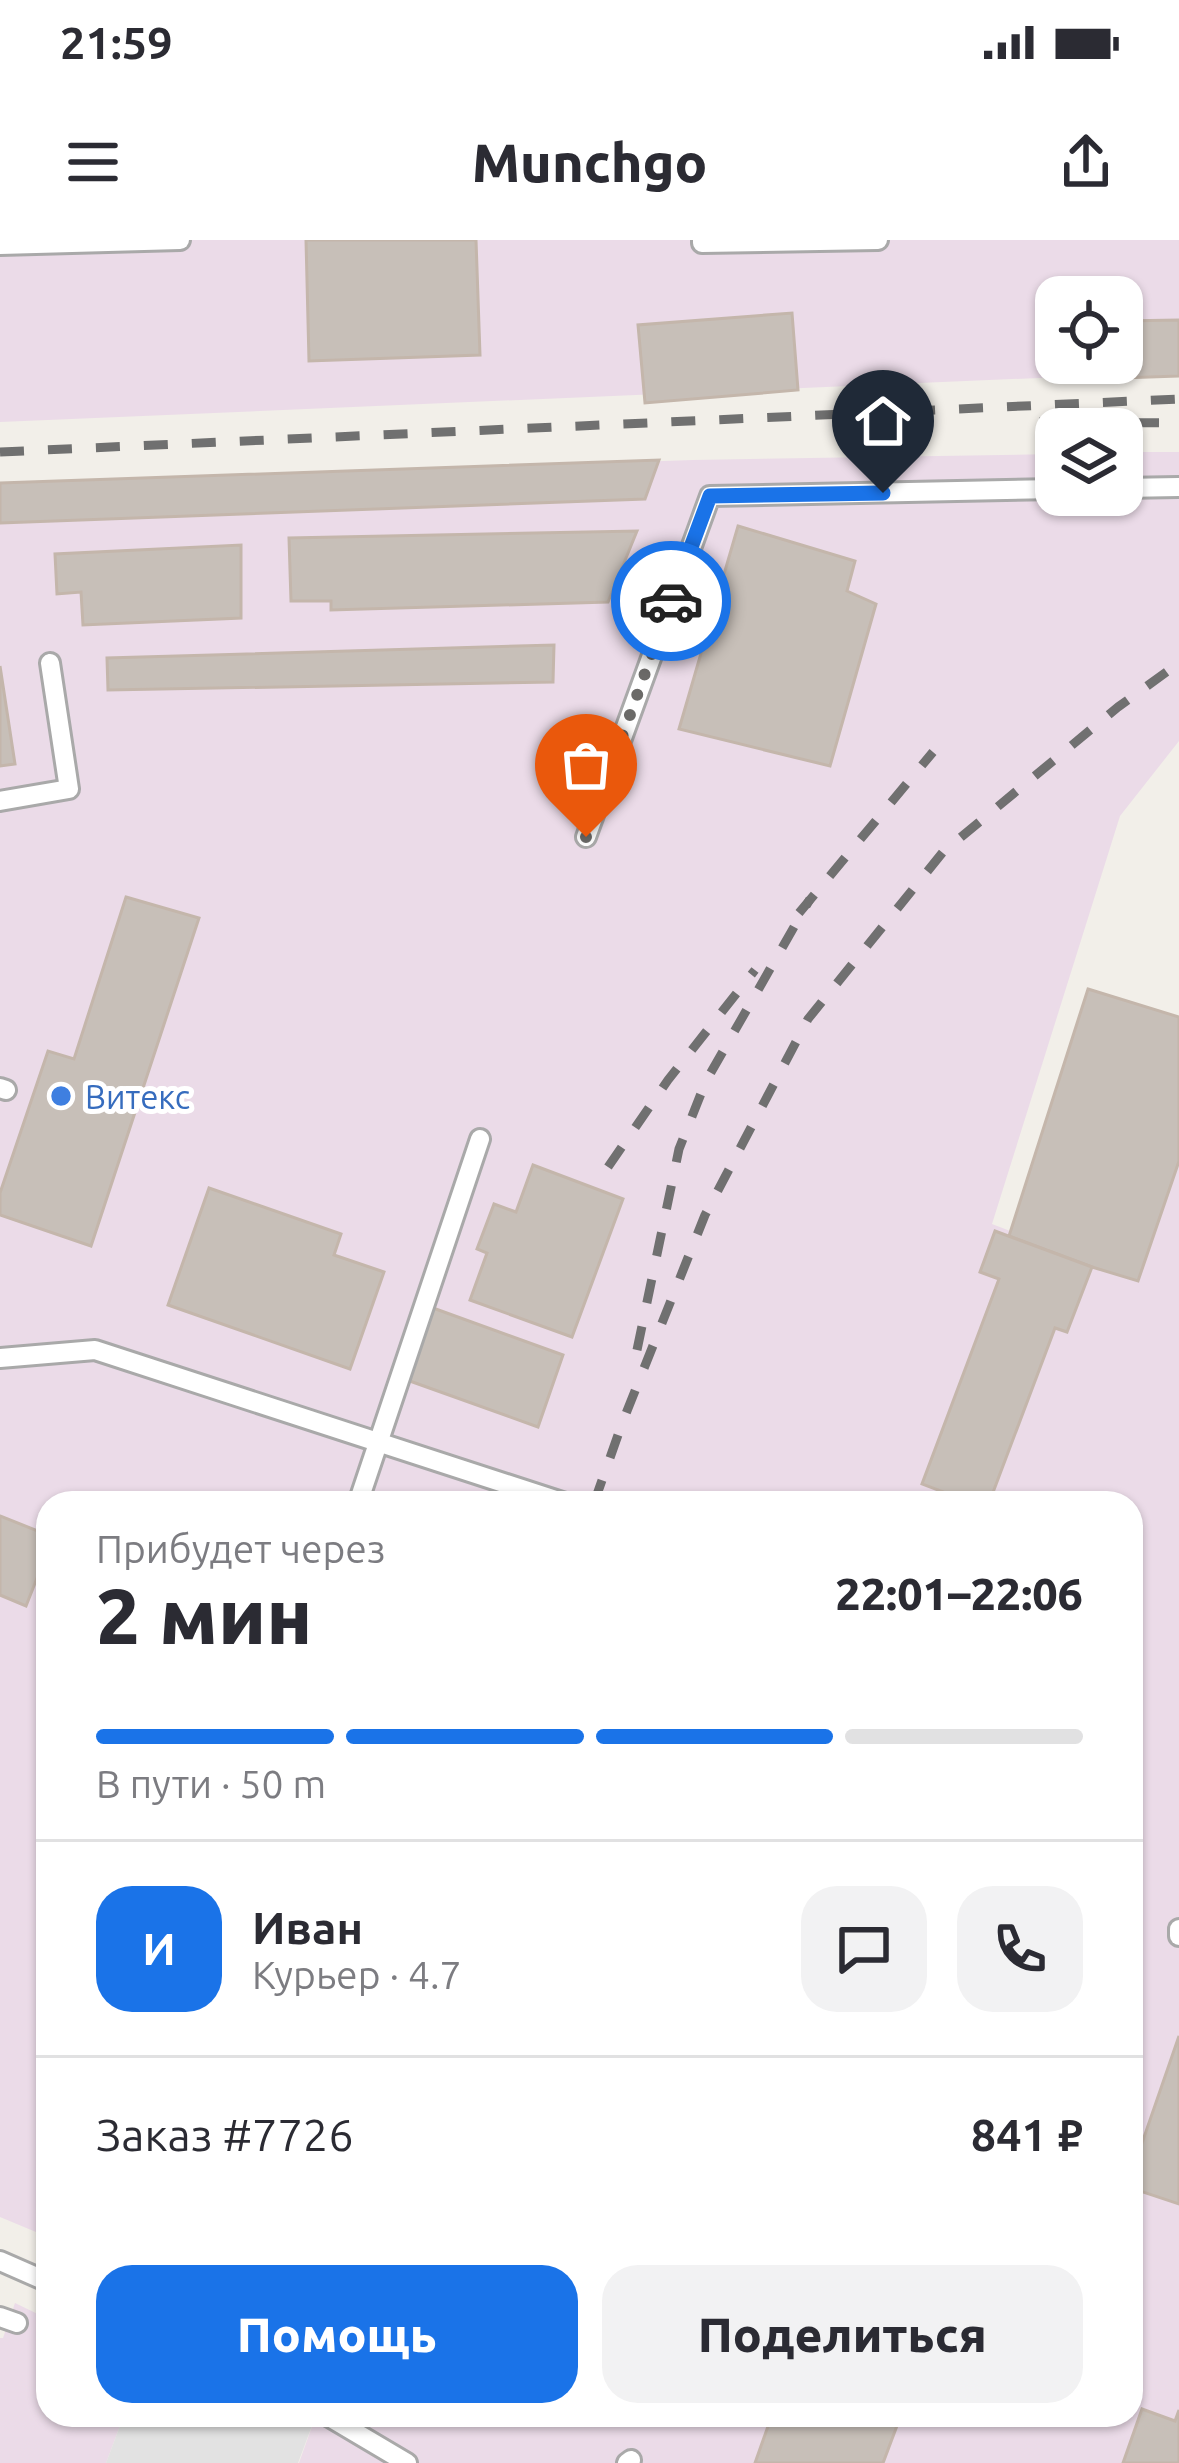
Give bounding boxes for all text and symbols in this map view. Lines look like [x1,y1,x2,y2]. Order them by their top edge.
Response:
text: 21:59 [60,17,173,68]
icon: menu [60,129,126,195]
icon: share [1053,129,1119,195]
text: Munchgo [472,132,707,192]
map controls [1035,276,1143,516]
button: locate [1035,276,1143,384]
pin [832,370,934,493]
icon: home [850,388,916,454]
button: layers [1035,408,1143,516]
courier [611,541,731,661]
icon: car [638,568,704,634]
pin [535,714,637,837]
icon: bag [553,732,619,798]
place label: Витекс [85,1078,190,1115]
marker: Витекс [48,1083,74,1109]
text: Прибудет через [96,1527,385,1570]
text: 22:01–22:06 [835,1568,1083,1619]
text: 2 мин [96,1571,313,1659]
text: В пути · 50 m [96,1762,326,1805]
button: chat [801,1886,927,2012]
button: phone [957,1886,1083,2012]
text: Иван [252,1902,363,1953]
text: И [142,1923,176,1974]
text: Курьер · 4.7 [252,1953,462,1996]
text: Заказ #7726 [96,2109,354,2160]
text: 841 ₽ [971,2109,1083,2160]
button: Помощь [96,2265,578,2403]
button: Поделиться [602,2265,1083,2403]

